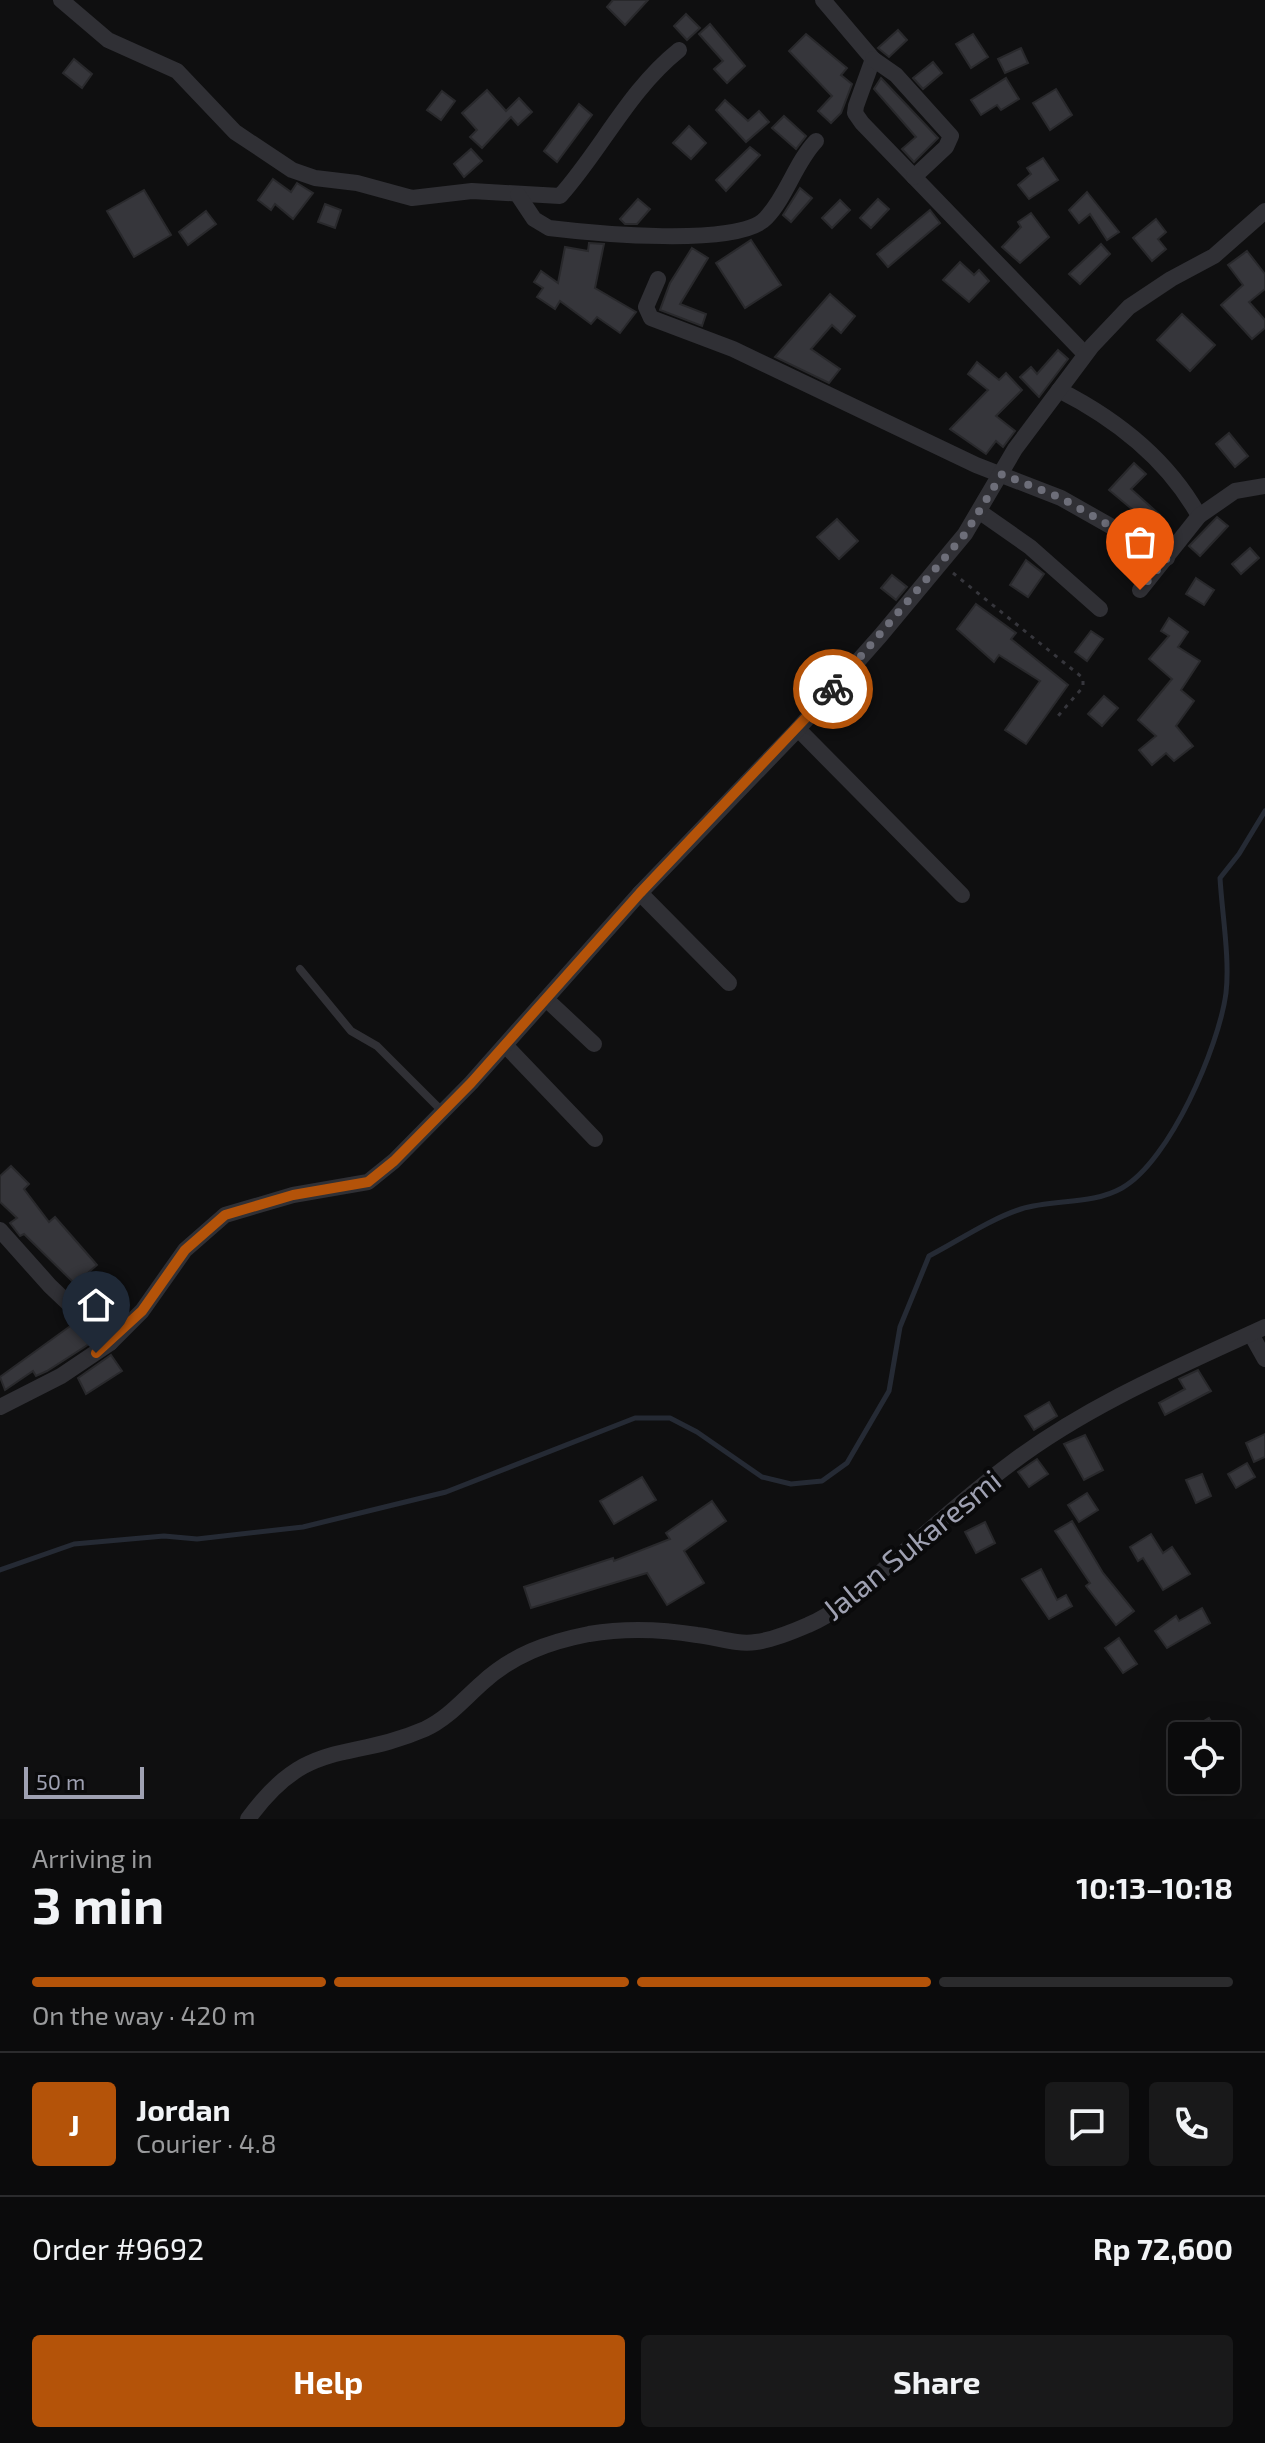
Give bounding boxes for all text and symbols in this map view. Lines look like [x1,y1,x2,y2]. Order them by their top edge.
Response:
pin [1106,508,1174,590]
icon: bag [1118,520,1162,564]
courier [793,649,873,729]
icon: bike [811,667,855,711]
pin [62,1271,130,1353]
icon: home [74,1283,118,1327]
street label: Jalan Sukaresmi [815,1461,1007,1627]
map controls [1168,1722,1240,1794]
button: locate [1168,1722,1240,1794]
scale bar [24,1763,144,1799]
text: 50 m [36,1768,85,1794]
text: Arriving in [32,1842,153,1873]
text: 10:13–10:18 [1076,1869,1233,1905]
text: 3 min [32,1872,164,1934]
text: On the way · 420 m [32,1999,255,2030]
button: chat [1045,2082,1129,2166]
button: phone [1149,2082,1233,2166]
text: Jordan [136,2091,231,2127]
text: J [68,2106,80,2142]
text: Courier · 4.8 [136,2127,277,2158]
text: Order #9692 [32,2230,204,2266]
text: Rp 72,600 [1093,2230,1233,2266]
button: Help [32,2335,625,2427]
button: Share [641,2335,1233,2427]

